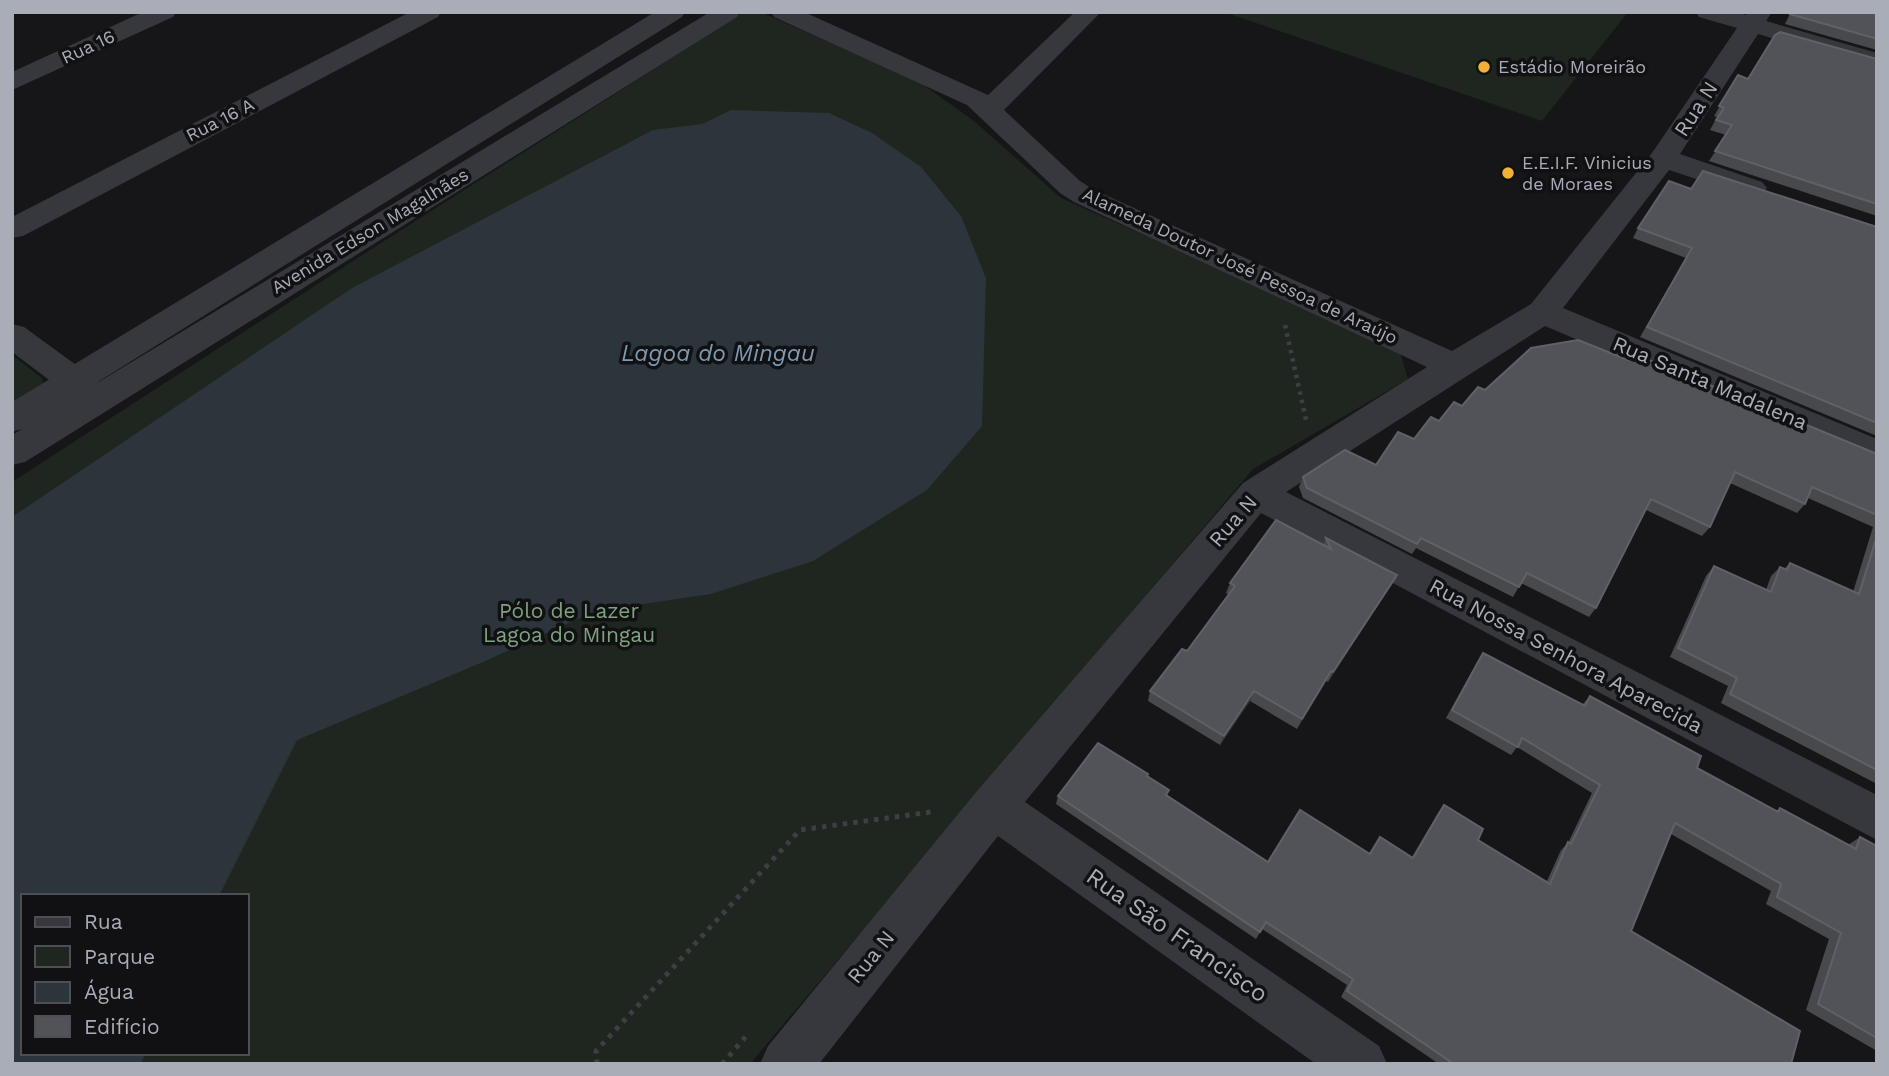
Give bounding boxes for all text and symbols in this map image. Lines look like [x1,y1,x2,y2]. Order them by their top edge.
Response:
street label: Rua 16 [58,25,118,68]
place label: Estádio Moreirão [1498,56,1646,77]
marker: Estádio Moreirão [1476,59,1492,75]
street label: Rua N [1669,76,1723,141]
street label: Rua 16 A [182,93,257,146]
place label: E.E.I.F. Vinicius de Moraes [1522,152,1652,194]
street label: Avenida Edson Magalhães [267,163,472,298]
marker: E.E.I.F. Vinicius de Moraes [1500,165,1516,181]
street label: Alameda Doutor José Pessoa de Araújo [1079,183,1401,348]
street label: Rua Santa Madalena [1609,330,1811,435]
water label: Lagoa do Mingau [621,340,815,367]
street label: Rua N [1203,490,1262,552]
street label: Rua Nossa Senhora Aparecida [1425,573,1707,738]
park label: Pólo de Lazer Lagoa do Mingau [483,598,655,647]
street label: Rua São Francisco [1081,862,1273,1008]
legend [21,894,248,1055]
text: Rua [84,909,123,934]
street label: Rua N [842,925,899,988]
text: Parque [84,944,155,969]
text: Água [84,979,134,1004]
text: Edifício [84,1014,160,1039]

